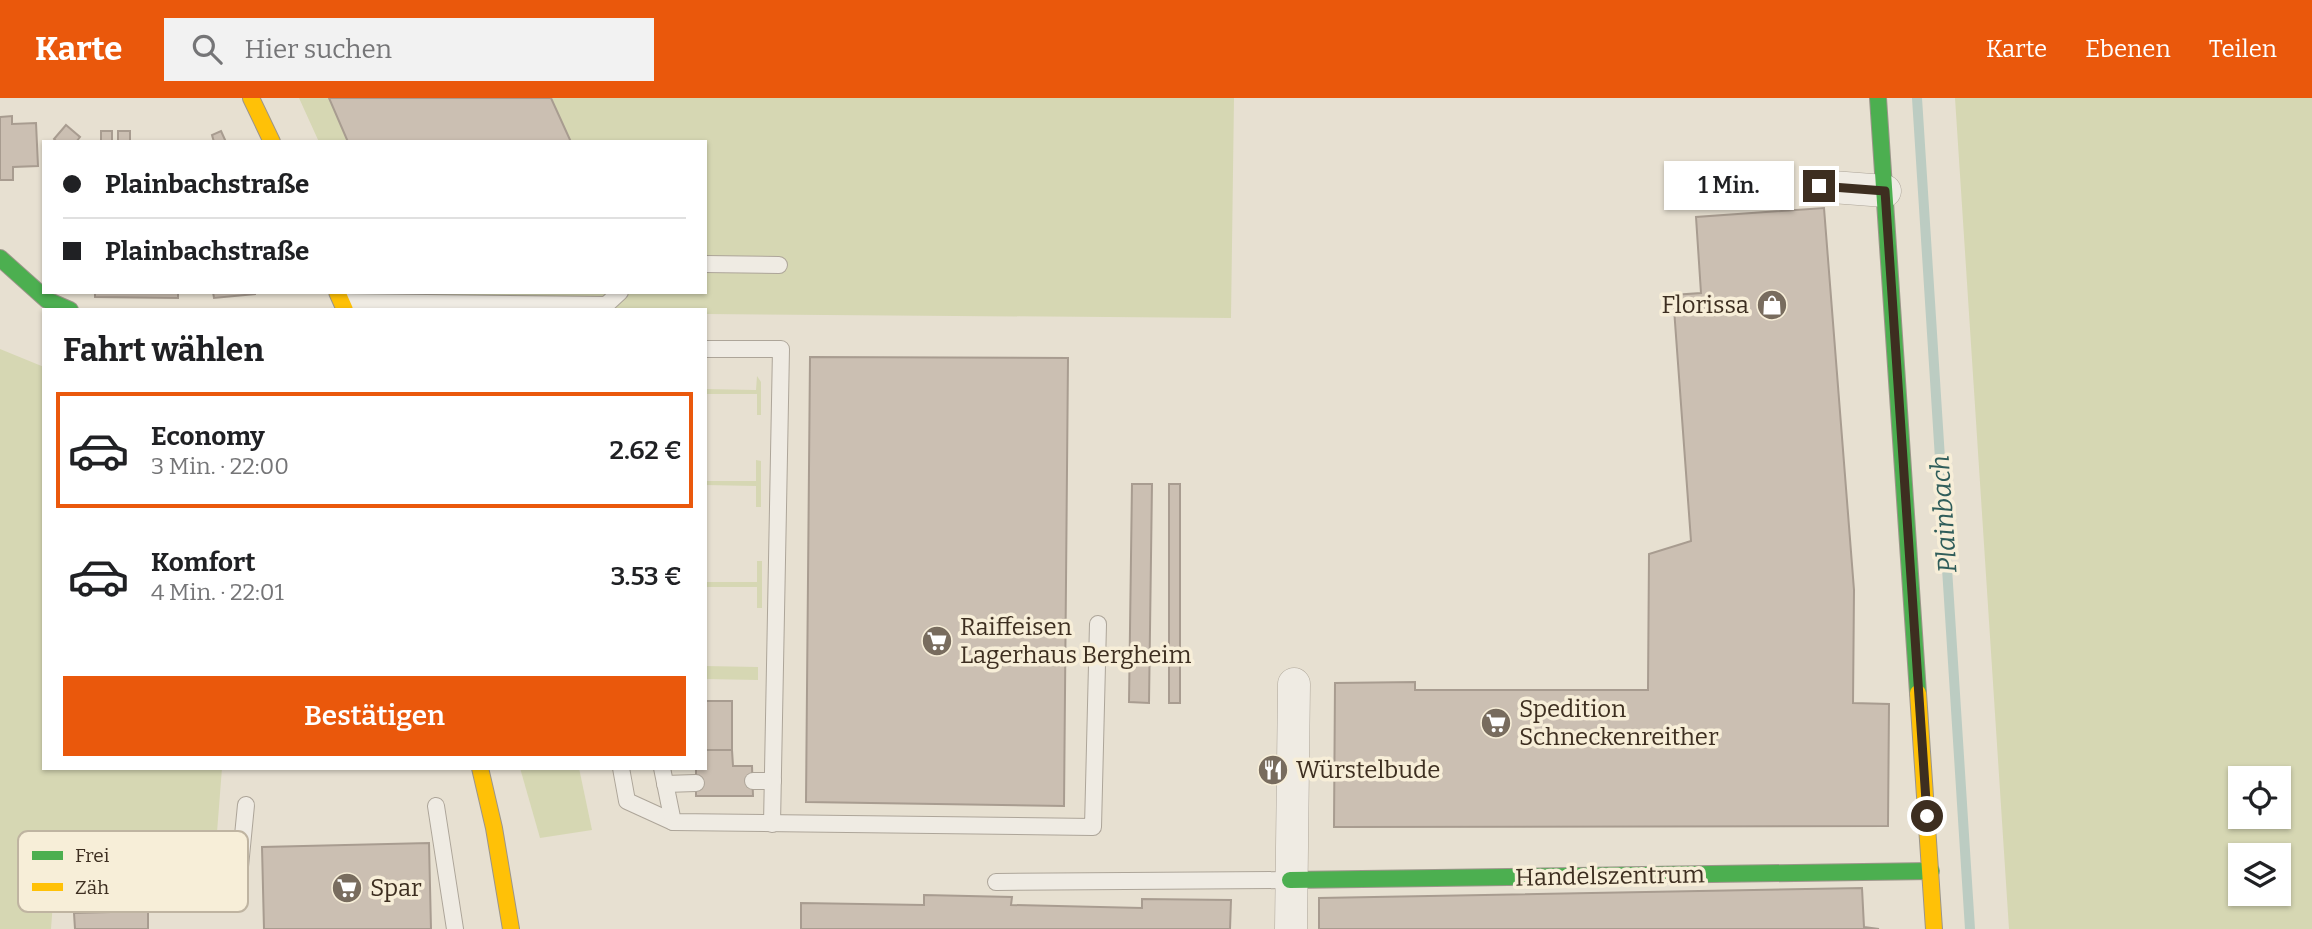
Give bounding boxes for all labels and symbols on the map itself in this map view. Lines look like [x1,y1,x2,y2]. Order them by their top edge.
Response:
callout: 1 Min. [1665,162,1794,210]
route end [1803,170,1835,202]
shop icon: Florissa [1755,288,1789,322]
place label: Florissa [1662,291,1749,319]
water label: Plainbach [1924,454,1964,574]
place label: Raiffeisen Lagerhaus Bergheim [960,613,1191,669]
supermarket icon: Raiffeisen Lagerhaus Bergheim [920,624,954,658]
place label: Spedition Schneckenreither [1519,695,1719,751]
supermarket icon: Spedition Schneckenreither [1479,706,1513,740]
restaurant icon: Würstelbude [1256,753,1290,787]
place label: Würstelbude [1296,756,1440,784]
route start [1911,800,1943,832]
legend [18,831,248,912]
text: Frei [75,844,110,867]
street label: Handelszentrum [1515,860,1705,892]
supermarket icon: Spar [330,871,364,905]
place label: Spar [370,874,422,902]
text: Zäh [75,876,109,899]

